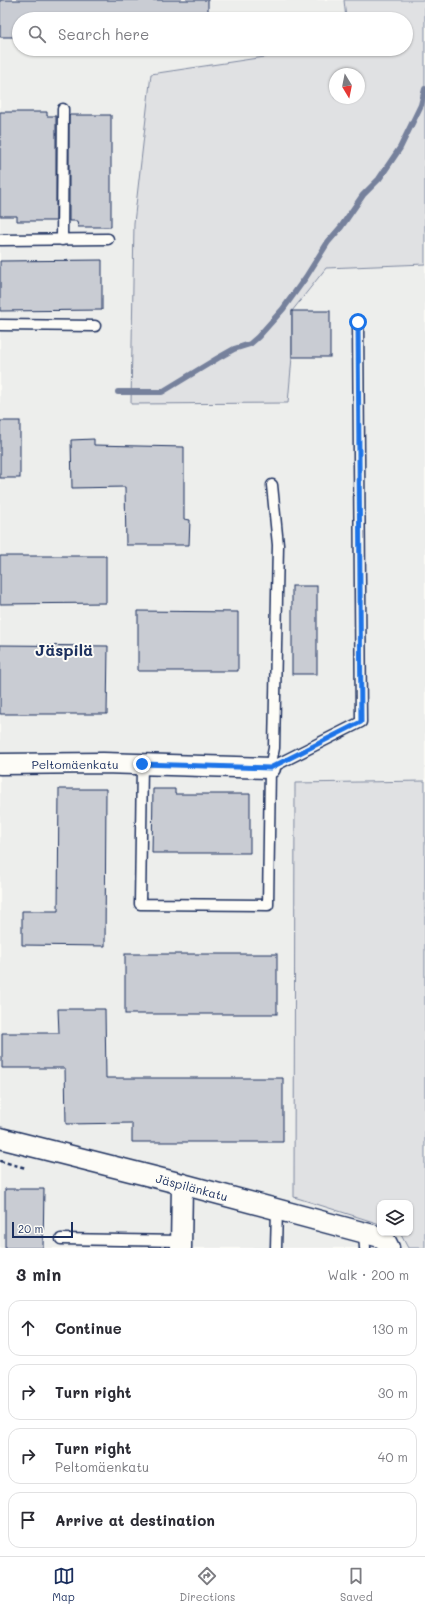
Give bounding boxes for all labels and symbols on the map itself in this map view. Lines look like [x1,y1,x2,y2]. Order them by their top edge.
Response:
north arrow [329,68,365,104]
route start [349,313,367,331]
district label: Jäspilä [35,639,93,660]
route end [133,755,151,773]
street label: Peltomäenkatu [32,756,118,772]
street label: Jäspilänkatu [154,1170,230,1204]
scale bar [12,1220,73,1239]

